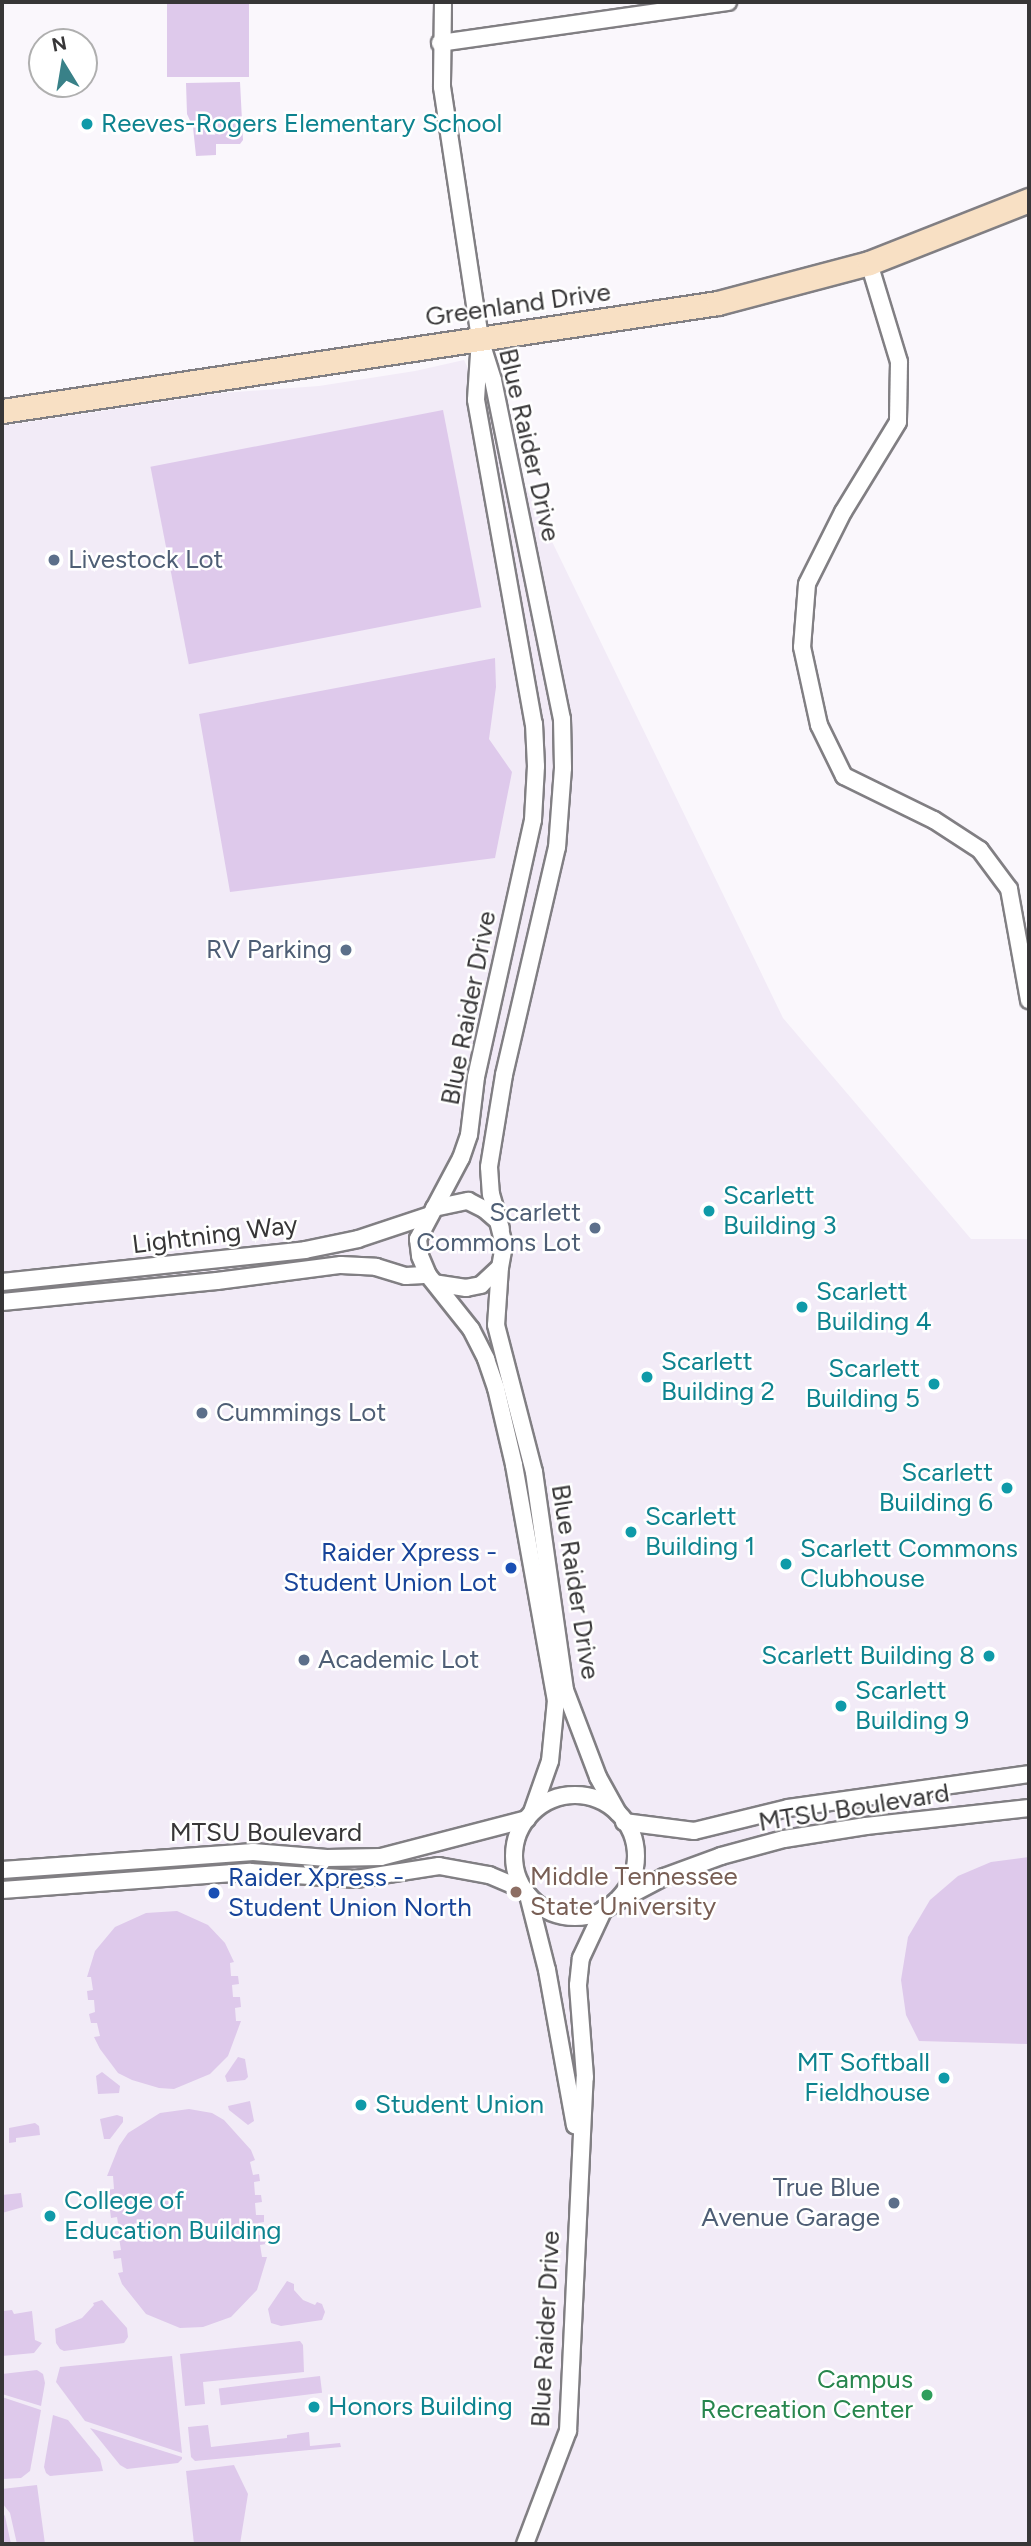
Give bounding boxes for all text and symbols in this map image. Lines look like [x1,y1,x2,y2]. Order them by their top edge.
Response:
north arrow [28,28,98,98]
text: N [50,31,69,57]
place label: Reeves-Rogers Elementary School [101,108,502,140]
marker: Reeves-Rogers Elementary School [79,116,95,132]
street label: Greenland Drive [423,277,613,333]
street label: Blue Raider Drive [492,345,566,545]
place label: Livestock Lot [68,544,223,576]
marker: Livestock Lot [46,552,62,568]
street label: Blue Raider Drive [435,908,503,1108]
place label: RV Parking [206,934,332,966]
marker: RV Parking [338,942,354,958]
place label: Scarlett Building 3 [723,1180,837,1242]
place label: Scarlett Commons Lot [416,1197,581,1258]
marker: Scarlett Building 3 [701,1203,717,1219]
street label: Lightning Way [130,1209,300,1261]
marker: Scarlett Commons Lot [587,1220,603,1236]
place label: Scarlett Building 4 [816,1276,932,1338]
marker: Scarlett Building 4 [794,1299,810,1315]
place label: Scarlett Building 2 [661,1346,775,1408]
place label: Scarlett Building 5 [805,1353,920,1414]
marker: Scarlett Building 2 [639,1369,655,1385]
marker: Scarlett Building 5 [926,1376,942,1392]
place label: Cummings Lot [216,1397,386,1429]
marker: Cummings Lot [194,1405,210,1421]
place label: Scarlett Building 6 [879,1457,993,1518]
marker: Scarlett Building 6 [999,1480,1015,1496]
street label: Blue Raider Drive [544,1482,606,1682]
place label: Scarlett Building 1 [645,1501,755,1562]
marker: Scarlett Building 1 [623,1524,639,1540]
place label: Scarlett Commons Clubhouse [800,1533,1018,1594]
place label: Raider Xpress - Student Union Lot [283,1537,497,1598]
marker: Scarlett Commons Clubhouse [778,1556,794,1572]
marker: Raider Xpress - Student Union Lot [503,1560,519,1576]
place label: Scarlett Building 8 [761,1640,975,1672]
place label: Academic Lot [318,1644,479,1676]
marker: Scarlett Building 8 [981,1648,997,1664]
marker: Academic Lot [296,1652,312,1668]
place label: Scarlett Building 9 [855,1675,969,1736]
marker: Scarlett Building 9 [833,1698,849,1714]
street label: MTSU Boulevard [756,1778,952,1838]
street label: MTSU Boulevard [170,1817,362,1849]
place label: Middle Tennessee State University [530,1861,738,1923]
place label: Raider Xpress - Student Union North [228,1862,472,1924]
marker: Middle Tennessee State University [508,1884,524,1900]
marker: Raider Xpress - Student Union North [206,1885,222,1901]
place label: MT Softball Fieldhouse [797,2047,930,2108]
marker: MT Softball Fieldhouse [936,2070,952,2086]
place label: Student Union [375,2089,544,2121]
marker: Student Union [353,2097,369,2113]
place label: True Blue Avenue Garage [701,2172,880,2234]
place label: College of Education Building [64,2185,282,2246]
marker: True Blue Avenue Garage [886,2195,902,2211]
marker: College of Education Building [42,2208,58,2224]
street label: Blue Raider Drive [525,2230,567,2428]
place label: Campus Recreation Center [700,2364,913,2426]
marker: Campus Recreation Center [919,2387,935,2403]
place label: Honors Building [328,2391,513,2423]
marker: Honors Building [306,2399,322,2415]

